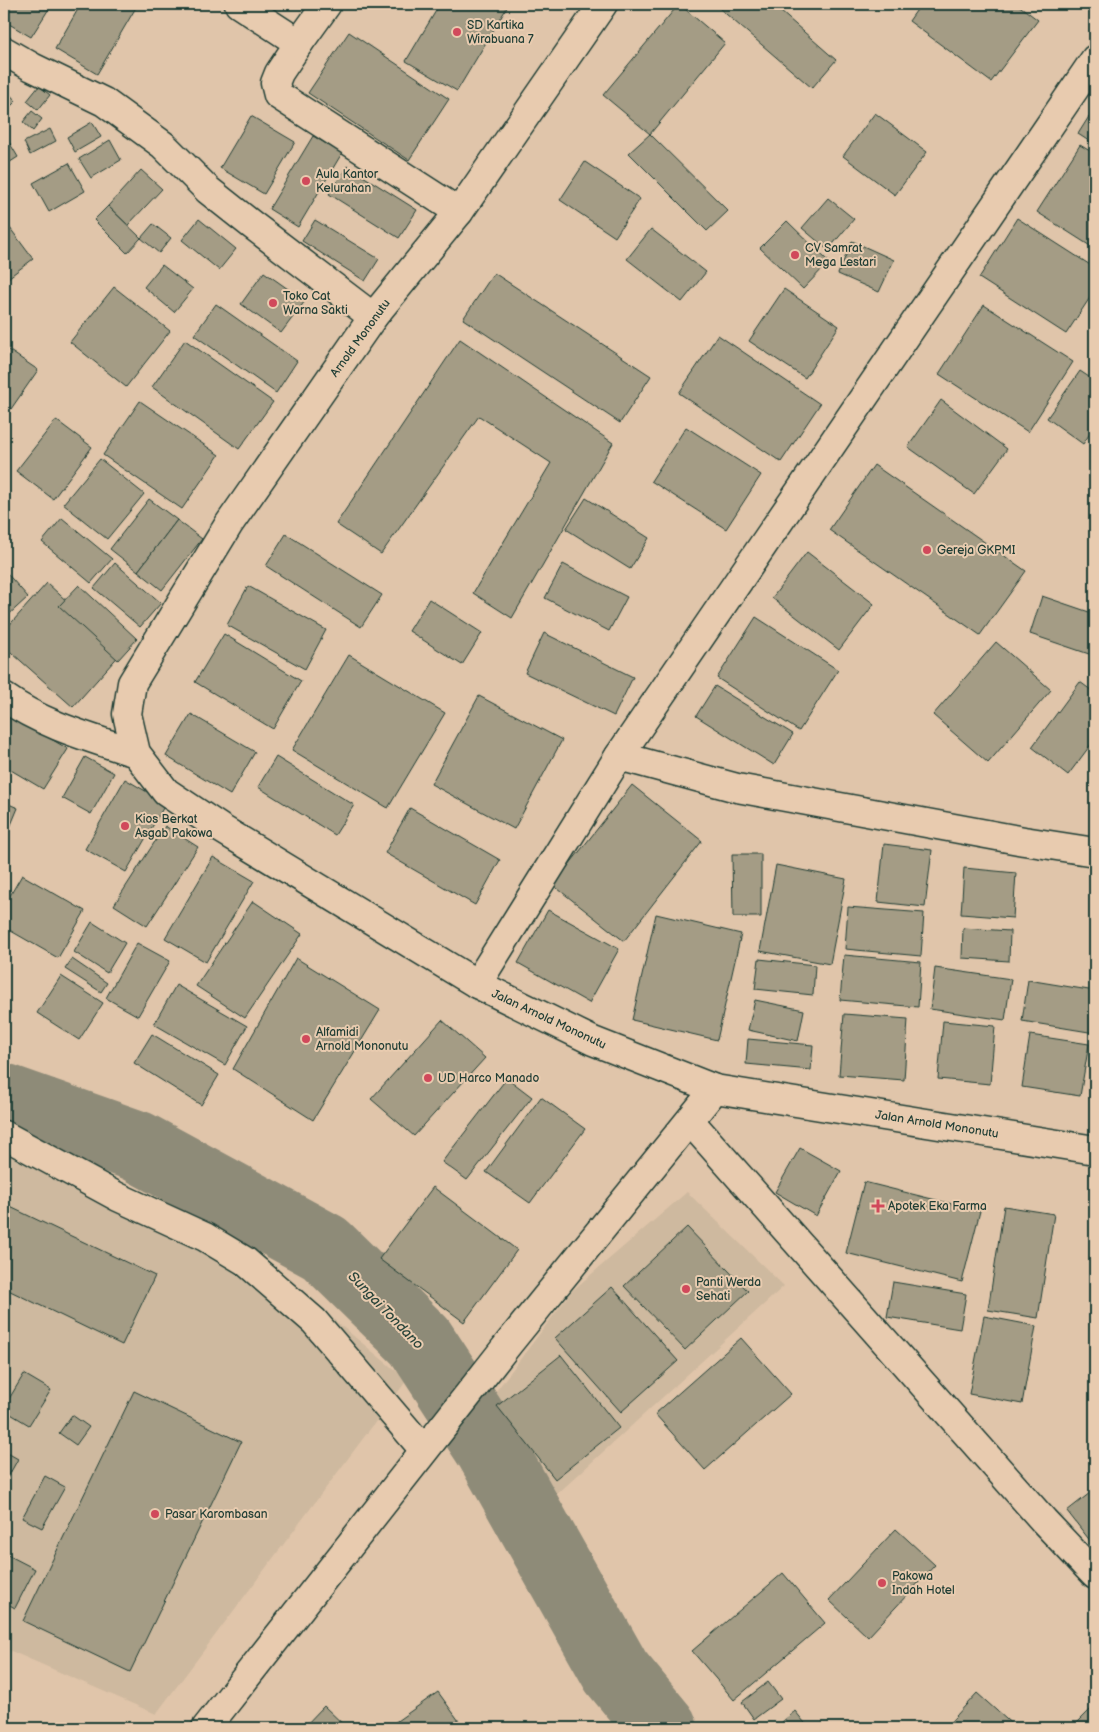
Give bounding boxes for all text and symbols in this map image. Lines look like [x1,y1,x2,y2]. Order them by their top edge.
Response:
place label: SD Kartika Wirabuana 7 [467,18,534,47]
marker: SD Kartika Wirabuana 7 [451,26,463,38]
place label: Aula Kantor Kelurahan [316,167,379,196]
marker: Aula Kantor Kelurahan [300,175,312,187]
place label: CV Samrat Mega Lestari [805,241,876,270]
marker: CV Samrat Mega Lestari [789,249,801,261]
place label: Toko Cat Warna Sakti [283,289,348,318]
marker: Toko Cat Warna Sakti [267,297,279,309]
street label: Arnold Mononutu [327,297,394,380]
place label: Gereja GKPMI [937,543,1016,558]
marker: Gereja GKPMI [921,544,933,556]
place label: Kios Berkat Asgab Pakowa [135,812,213,841]
marker: Kios Berkat Asgab Pakowa [119,820,131,832]
street label: Jalan Arnold Mononutu [489,986,608,1053]
place label: Alfamidi Arnold Mononutu [316,1025,408,1054]
marker: Alfamidi Arnold Mononutu [300,1033,312,1045]
place label: UD Harco Manado [438,1071,539,1086]
marker: UD Harco Manado [422,1072,434,1084]
street label: Jalan Arnold Mononutu [874,1107,1000,1142]
place label: Apotek Eka Farma [888,1199,987,1214]
marker: Apotek Eka Farma [872,1200,884,1212]
water label: Sungai Tondano [344,1268,427,1353]
place label: Panti Werda Sehati [696,1275,761,1304]
marker: Panti Werda Sehati [680,1283,692,1295]
place label: Pasar Karombasan [165,1507,268,1522]
marker: Pasar Karombasan [149,1508,161,1520]
place label: Pakowa Indah Hotel [892,1569,955,1598]
marker: Pakowa Indah Hotel [876,1577,888,1589]

